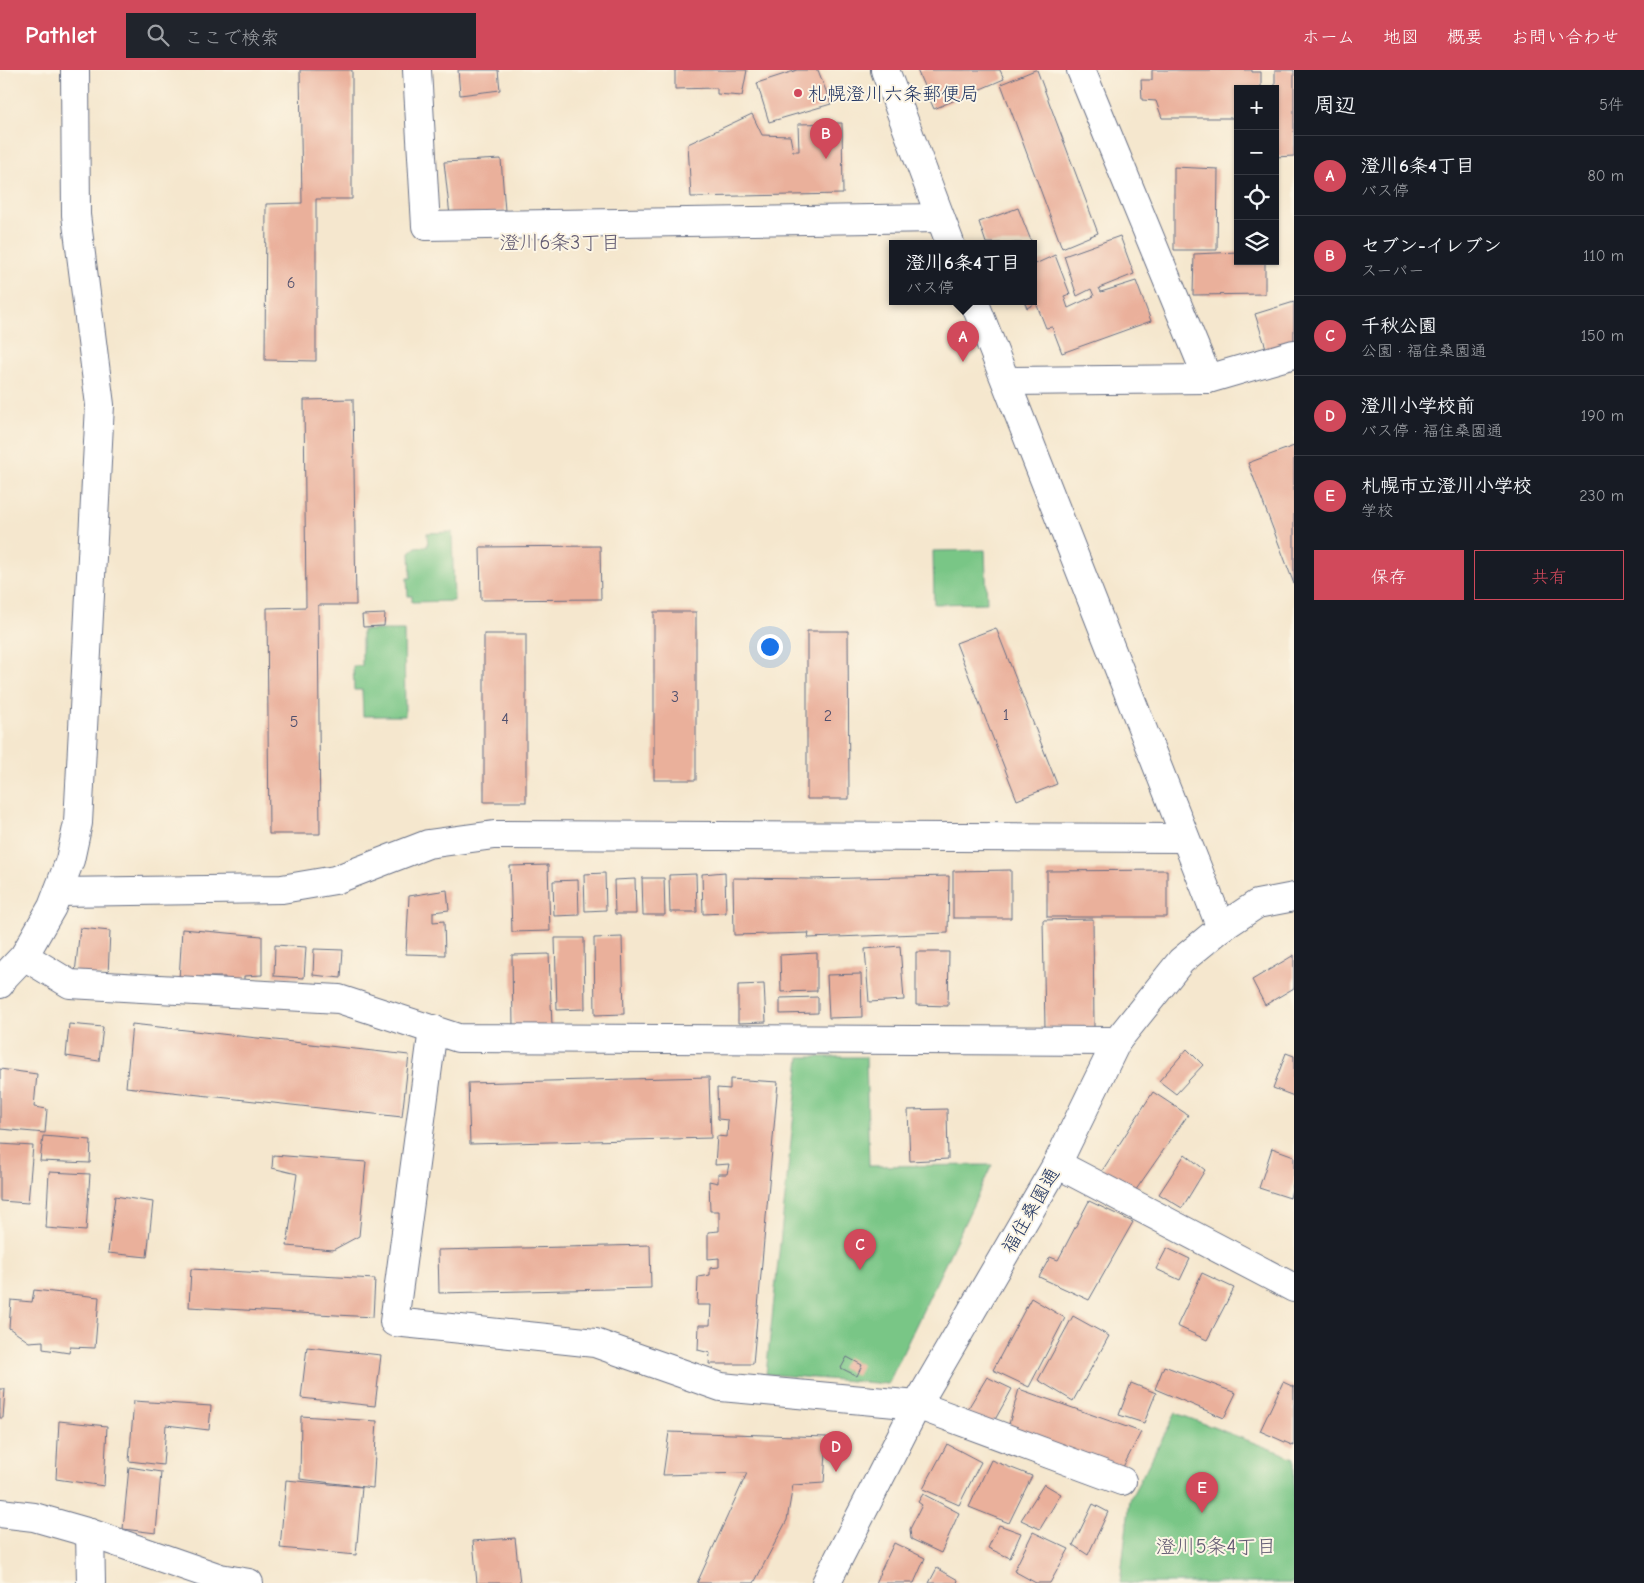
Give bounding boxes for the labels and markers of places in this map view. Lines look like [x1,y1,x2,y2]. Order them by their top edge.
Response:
place label: 札幌澄川六条郵便局 [808,83,979,105]
marker: 札幌澄川六条郵便局 [792,87,804,99]
pin: B [810,118,842,159]
pin: A [947,321,979,362]
pin: C [844,1229,876,1270]
pin: D [820,1431,852,1472]
pin: E [1186,1472,1218,1513]

